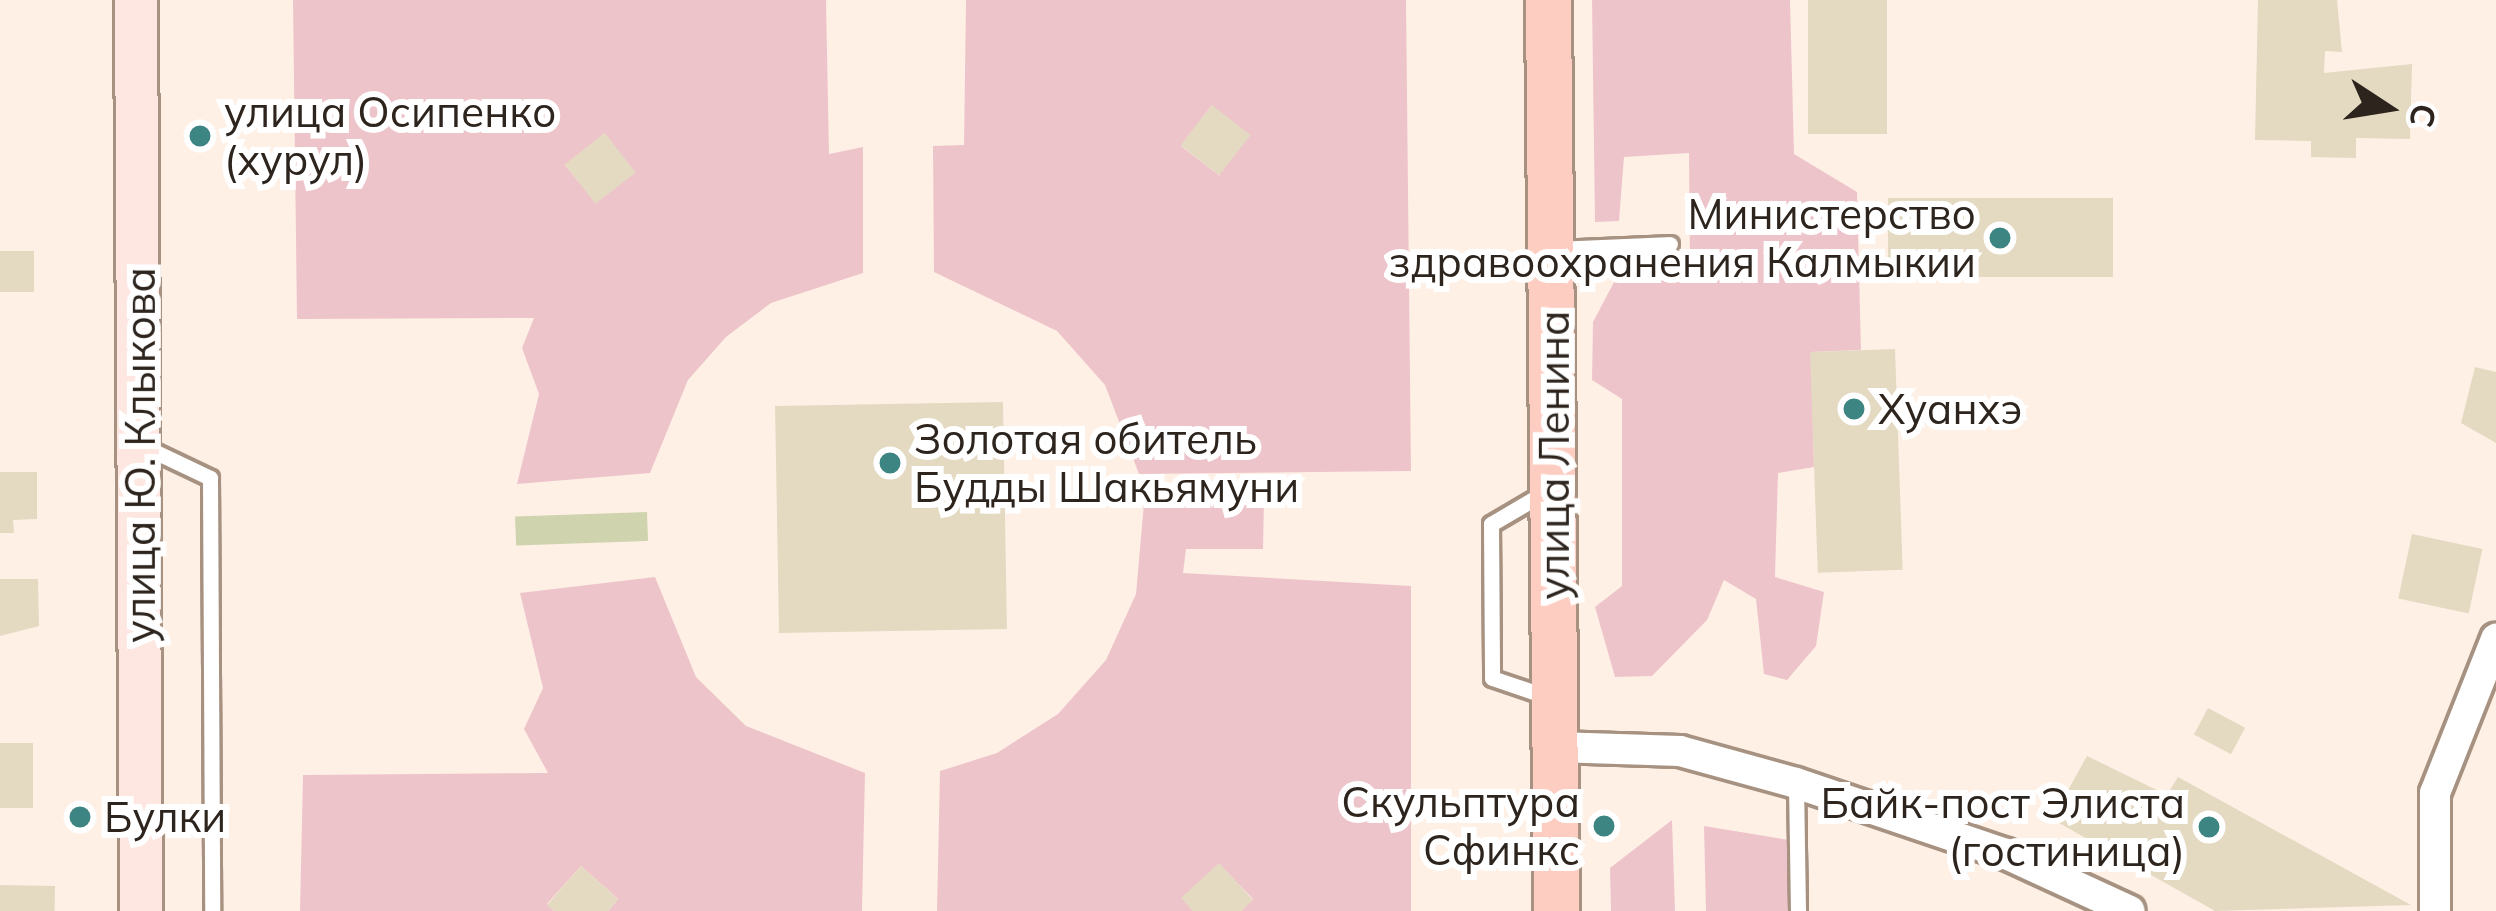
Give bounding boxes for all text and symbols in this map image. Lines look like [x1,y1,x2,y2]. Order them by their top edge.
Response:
north arrow [2328,48,2448,168]
place label: улица Осипенко (хурул) [224,87,556,186]
text: С [2401,100,2446,131]
marker: улица Осипенко (хурул) [187,123,213,149]
place label: Министерство здравоохранения Калмыкии [1389,189,1976,288]
marker: Министерство здравоохранения Калмыкии [1987,225,2013,251]
street label: улица Ю. Клыкова [115,267,165,643]
street label: улица Ленина [1529,310,1579,600]
place label: Хуанхэ [1878,384,2022,434]
marker: Хуанхэ [1841,396,1867,422]
place label: Золотая обитель Будды Шакьямуни [914,414,1299,512]
marker: Золотая обитель Будды Шакьямуни [877,450,903,476]
place label: Скульптура Сфинкс [1341,777,1580,876]
place label: Байк-пост Элиста (гостиница) [1821,778,2185,876]
place label: Булки [104,792,226,842]
marker: Булки [67,804,93,830]
marker: Скульптура Сфинкс [1591,813,1617,839]
marker: Байк-пост Элиста (гостиница) [2196,814,2222,840]

